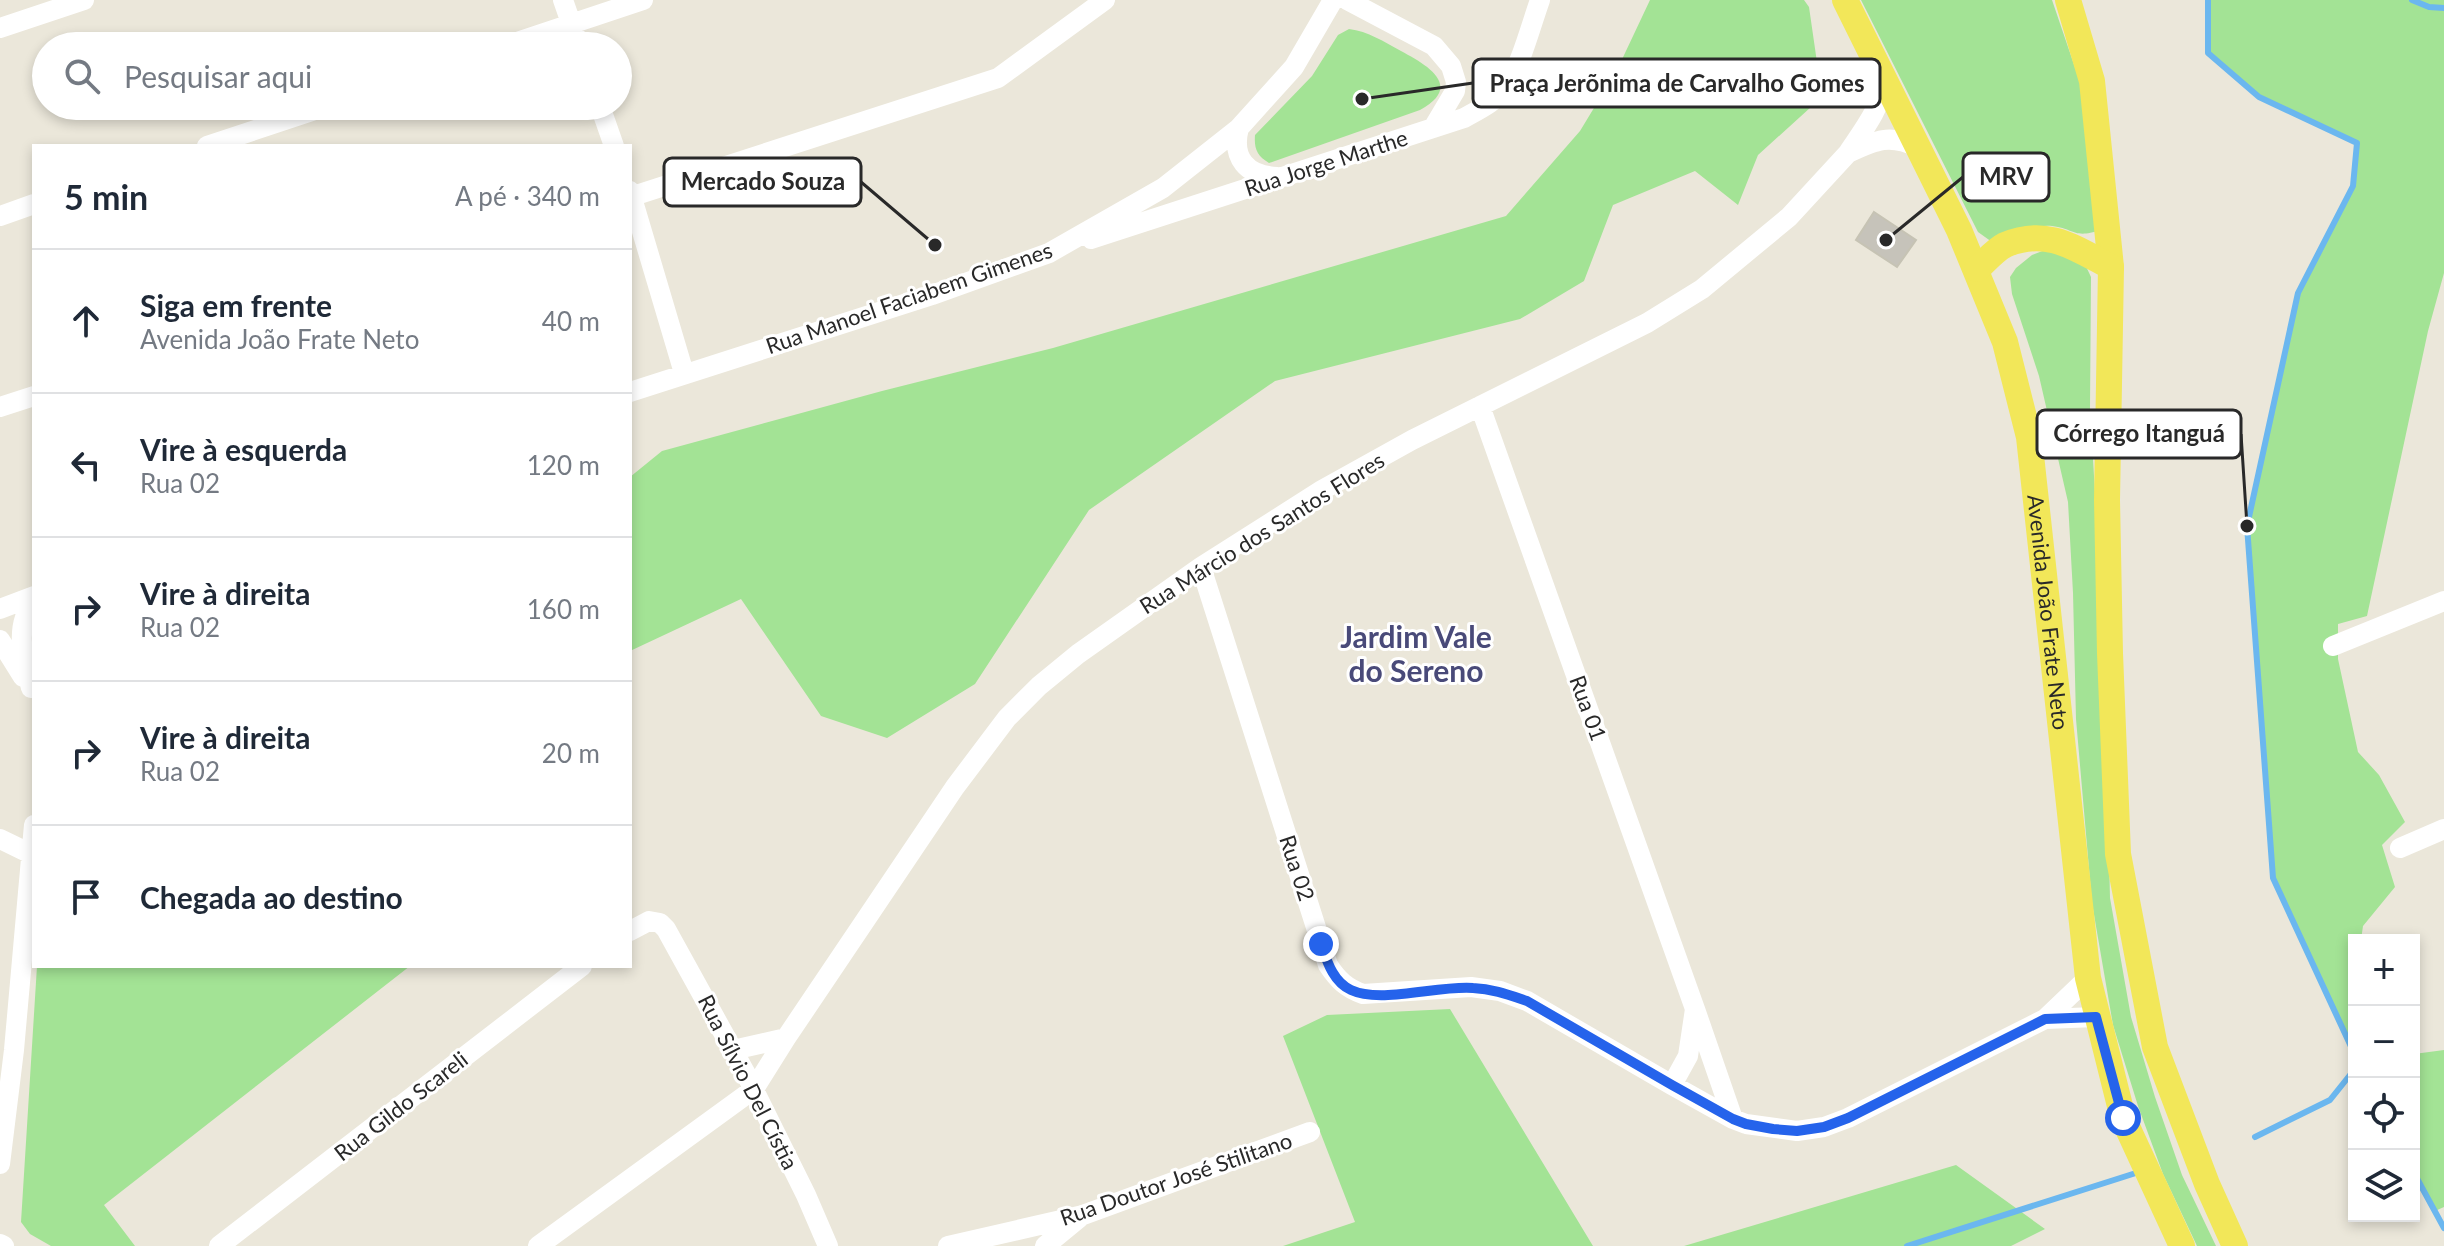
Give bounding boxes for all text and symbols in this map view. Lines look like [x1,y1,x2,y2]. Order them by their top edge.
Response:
search box [32,32,632,120]
icon: search [60,54,104,98]
text: Pesquisar aqui [124,58,312,94]
callout: Praça Jerõnima de Carvalho Gomes [1473,59,1880,107]
text: Praça Jerõnima de Carvalho Gomes [1490,68,1864,97]
street label: Rua Jorge Marthe [1241,123,1411,202]
callout: MRV [1963,153,2049,201]
callout: Mercado Souza [664,158,861,206]
text: MRV [1979,161,2033,190]
text: Mercado Souza [681,166,845,195]
text: 5 min [64,176,148,217]
text: A pé · 340 m [455,180,600,212]
street label: Rua Manoel Faciabem Gimenes [762,236,1056,359]
text: Siga em frente [140,287,332,323]
icon: ahead [64,299,108,343]
text: 40 m [542,305,600,337]
text: Avenida João Frate Neto [140,323,419,355]
callout: Córrego Itanguá [2037,410,2241,458]
text: Córrego Itanguá [2053,418,2225,447]
text: Vire à esquerda [140,431,347,467]
icon: left [64,443,108,487]
street label: Rua Márcio dos Santos Flores [1134,446,1389,619]
text: 120 m [527,449,600,481]
text: Rua 02 [140,467,220,499]
street label: Avenida João Frate Neto [2022,493,2075,731]
text: Vire à direita [140,575,310,611]
icon: right [64,587,108,631]
text: 160 m [527,593,600,625]
text: Rua 02 [140,611,220,643]
district label: Jardim Vale do Sereno [1340,618,1492,688]
street label: Rua 01 [1564,671,1613,744]
text: Vire à direita [140,719,310,755]
icon: right [64,731,108,775]
text: 20 m [542,737,600,769]
text: Rua 02 [140,755,220,787]
street label: Rua 02 [1274,831,1321,904]
icon: arrive [64,875,108,919]
text: Chegada ao destino [140,879,403,915]
route end [1303,926,1339,962]
map controls [2348,934,2420,1222]
button: + [2348,934,2420,1006]
street label: Rua Sílvio Del Cístia [693,990,804,1174]
button: − [2348,1006,2420,1078]
street label: Rua Gildo Scareli [329,1045,473,1166]
button: locate [2348,1078,2420,1150]
route start [2105,1100,2141,1136]
street label: Rua Doutor José Stilitano [1056,1126,1295,1231]
button: layers [2348,1150,2420,1222]

